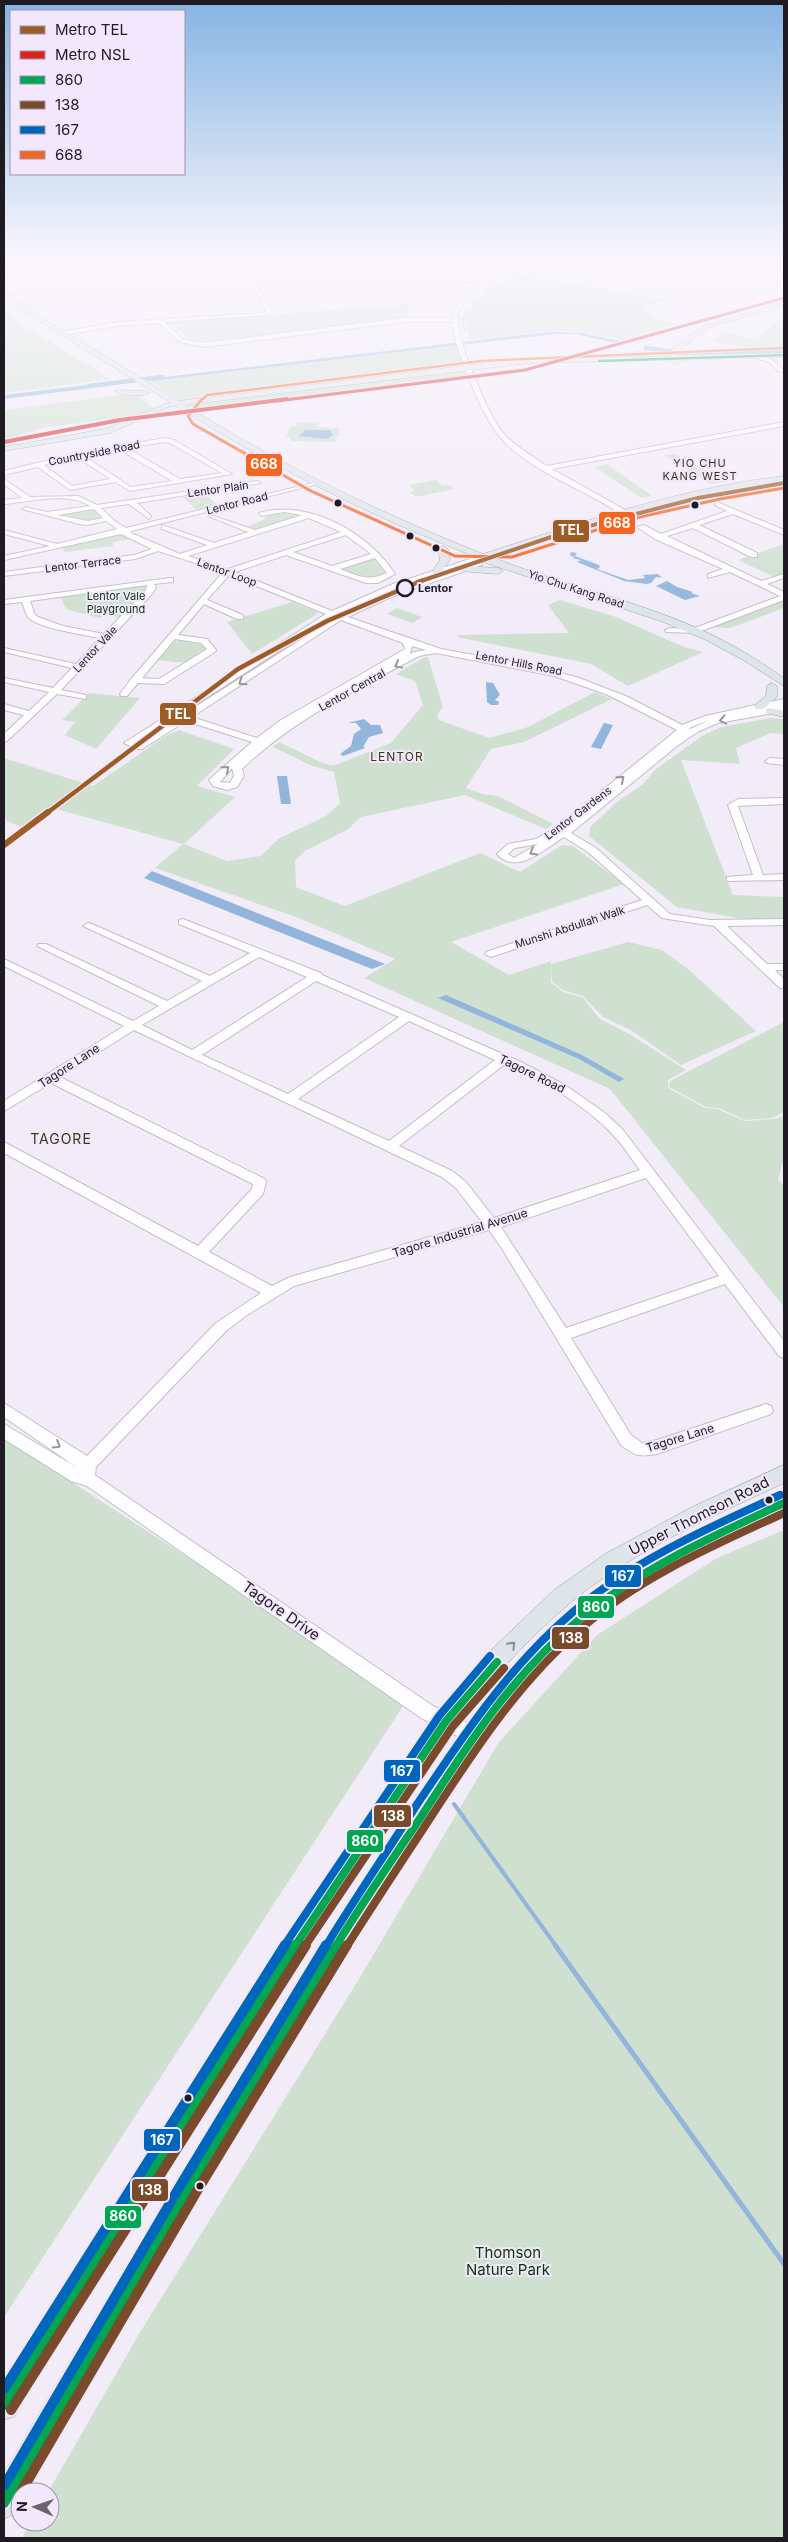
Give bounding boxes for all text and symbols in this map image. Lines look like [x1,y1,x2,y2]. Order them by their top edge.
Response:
legend [10,10,185,175]
text: Metro TEL [55,20,128,39]
text: Metro NSL [55,45,130,64]
text: 860 [55,70,83,89]
text: 138 [55,95,80,114]
text: 167 [55,120,79,139]
text: 668 [55,145,83,164]
street label: Countryside Road [47,437,141,469]
line badge: 668 [245,453,283,477]
text: 668 [250,455,278,472]
district label: YIO CHU KANG WEST [662,456,738,483]
street label: Lentor Plain [187,478,249,500]
street label: Lentor Road [205,489,269,517]
unlabelled marker [333,498,343,508]
unlabelled marker [690,500,700,510]
line badge: 668 [598,511,636,535]
text: 668 [603,514,631,531]
line badge: TEL [552,519,590,543]
text: TEL [558,521,584,538]
unlabelled marker [405,531,415,541]
unlabelled marker [431,543,441,553]
street label: Lentor Terrace [44,552,122,576]
street label: Lentor Loop [195,555,259,589]
street label: Yio Chu Kang Road [526,567,626,611]
marker: Lentor [396,579,414,597]
place label: Lentor [418,581,453,595]
park label: Lentor Vale Playground [87,589,145,616]
street label: Lentor Vale [70,623,120,675]
street label: Lentor Hills Road [474,648,564,678]
one-way arrow [394,658,403,668]
street label: Lentor Central [316,666,388,714]
one-way arrow [239,676,248,686]
line badge: TEL [159,702,197,726]
text: TEL [165,705,191,722]
one-way arrow [718,715,727,725]
district label: LENTOR [370,749,424,764]
one-way arrow [220,766,229,775]
one-way arrow [615,777,624,785]
street label: Lentor Gardens [542,783,614,843]
one-way arrow [530,846,539,856]
street label: Munshi Abdullah Walk [513,903,627,951]
street label: Tagore Lane [35,1040,102,1091]
street label: Tagore Road [497,1051,568,1096]
district label: TAGORE [30,1130,92,1147]
street label: Tagore Industrial Avenue [390,1205,529,1260]
street label: Tagore Lane [644,1420,716,1455]
one-way arrow [51,1439,60,1449]
street label: Upper Thomson Road [625,1472,772,1559]
unlabelled marker [764,1495,774,1505]
line badge: 167 [604,1564,642,1588]
text: 167 [611,1567,635,1584]
street label: Tagore Drive [239,1577,324,1644]
line badge: 860 [577,1595,615,1619]
text: 860 [582,1598,610,1615]
line badge: 138 [551,1626,590,1650]
text: 138 [559,1629,583,1646]
one-way arrow [507,1641,516,1650]
line badge: 167 [383,1759,421,1783]
text: 167 [390,1762,414,1779]
line badge: 138 [373,1804,412,1828]
text: 138 [381,1807,405,1824]
line badge: 860 [346,1829,384,1853]
text: 860 [351,1832,379,1849]
unlabelled marker [183,2093,193,2103]
line badge: 167 [143,2128,181,2152]
text: 167 [150,2131,174,2148]
line badge: 138 [131,2178,169,2202]
text: 138 [138,2181,162,2198]
unlabelled marker [195,2181,205,2191]
line badge: 860 [104,2205,142,2229]
text: 860 [109,2207,137,2224]
park label: Thomson Nature Park [466,2243,551,2279]
north arrow [10,2482,60,2532]
text: N [13,2501,30,2512]

